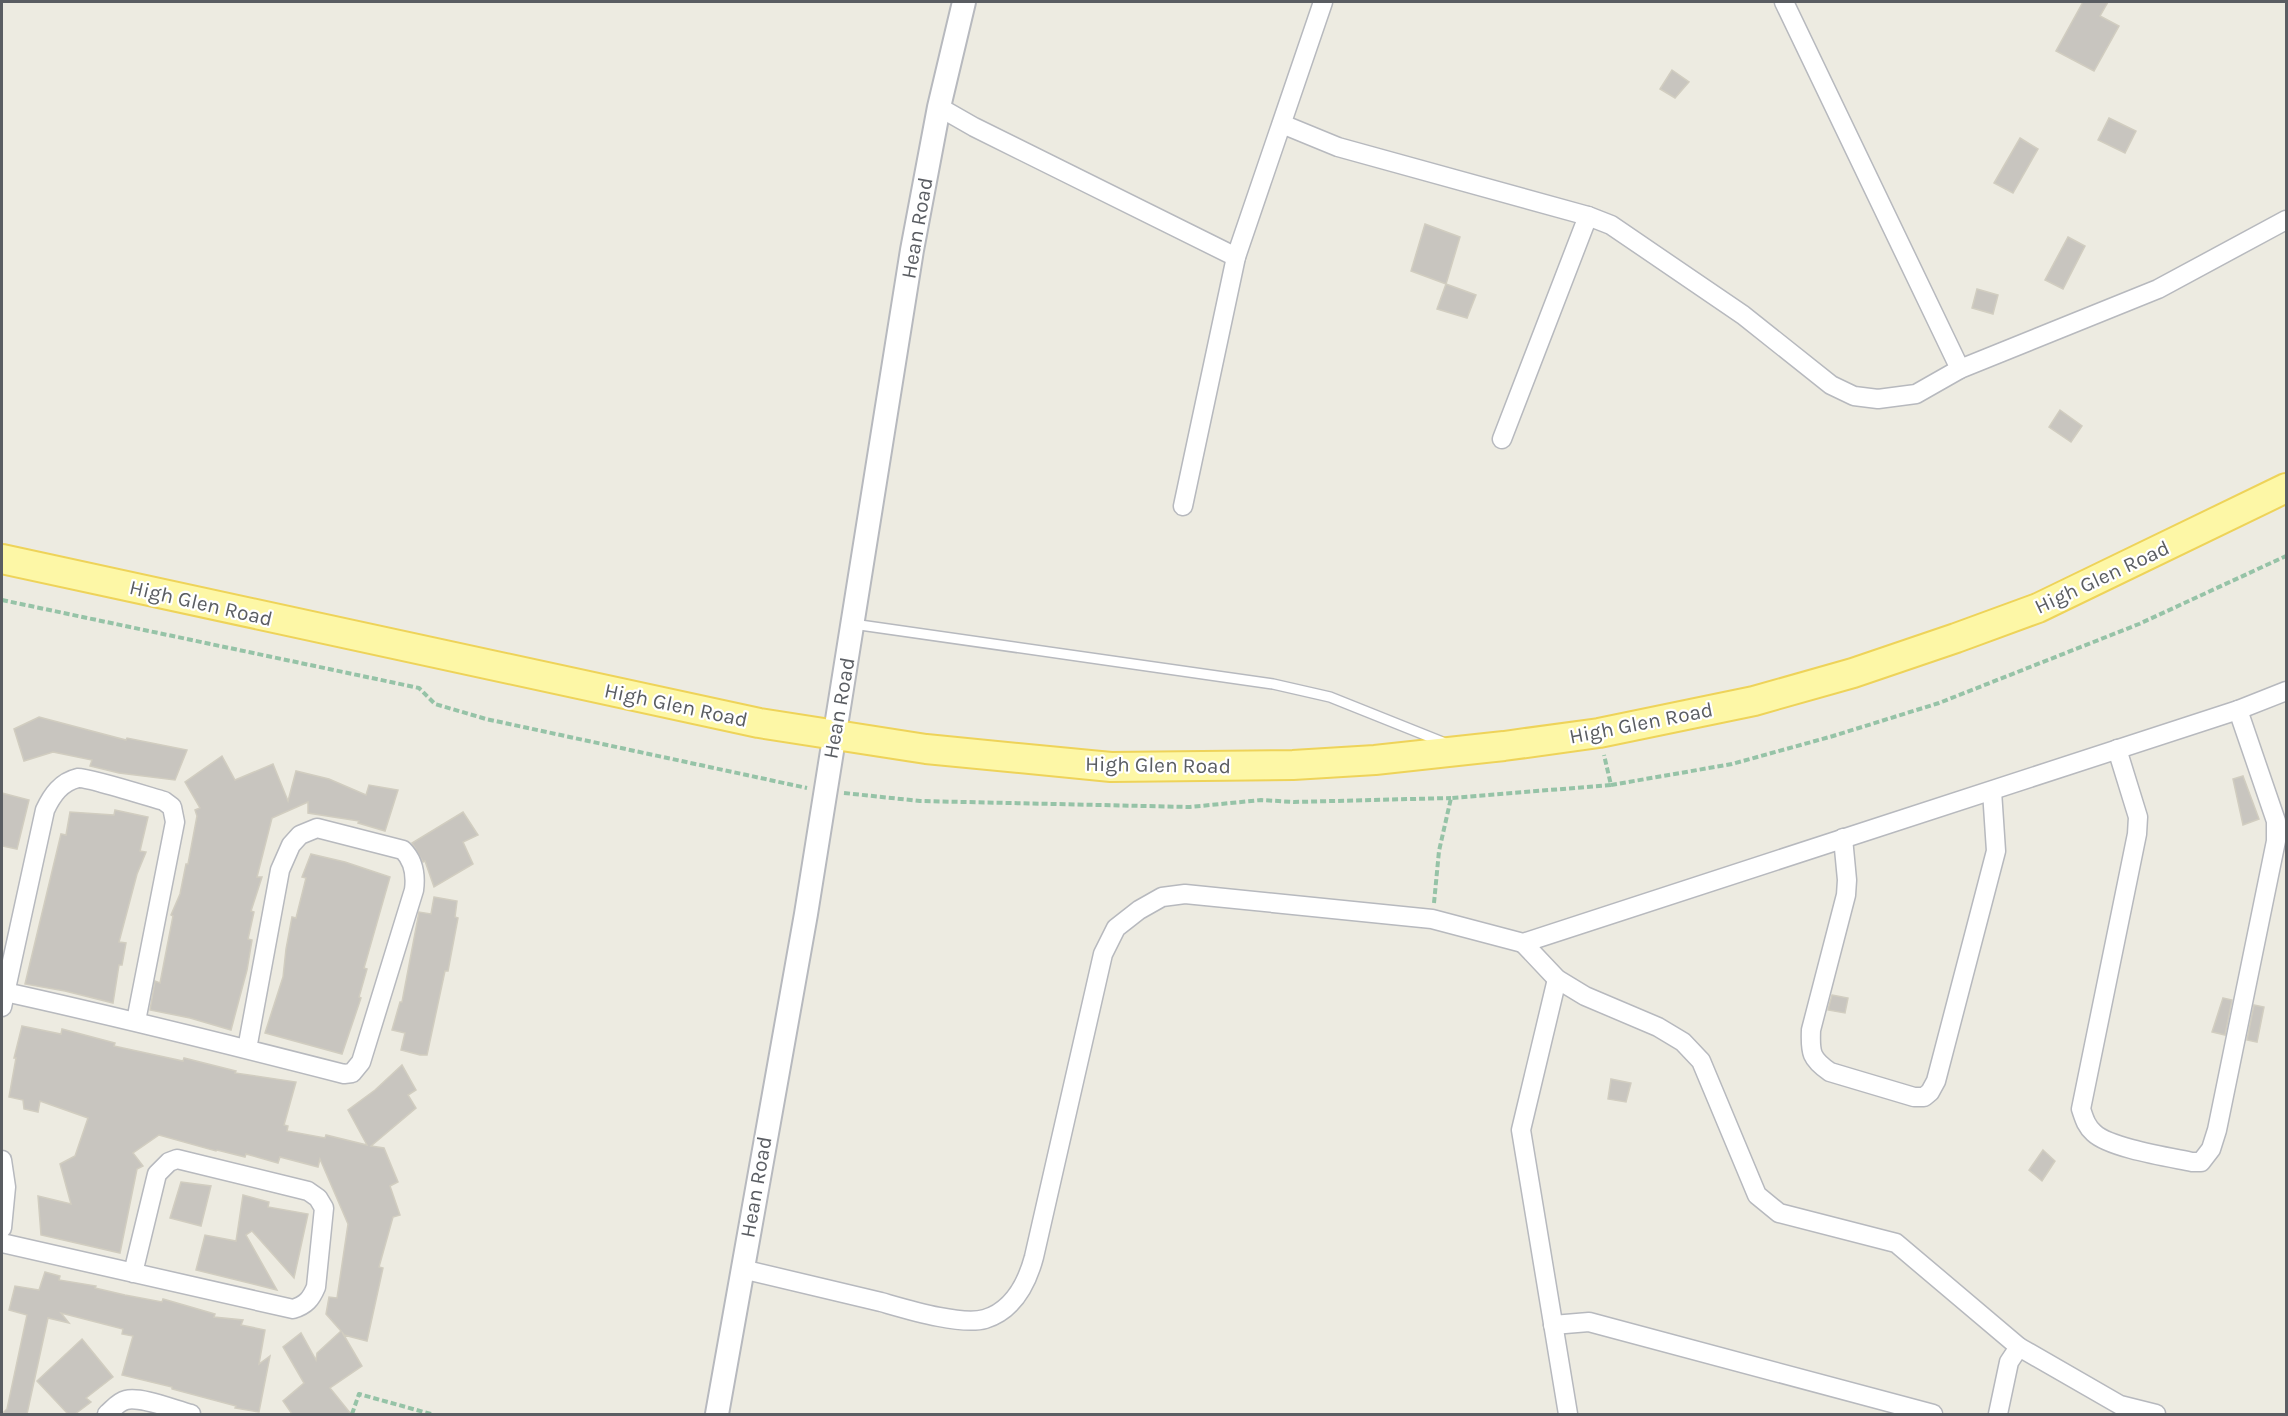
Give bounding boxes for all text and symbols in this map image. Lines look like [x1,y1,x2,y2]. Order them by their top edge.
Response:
street label: Hean Road [896,175,938,281]
street label: High Glen Road [2031,535,2173,619]
street label: High Glen Road [127,575,275,631]
street label: Hean Road [818,655,860,761]
street label: High Glen Road [602,678,750,732]
street label: High Glen Road [1567,697,1715,749]
street label: High Glen Road [1085,752,1231,778]
street label: Hean Road [735,1134,777,1240]

